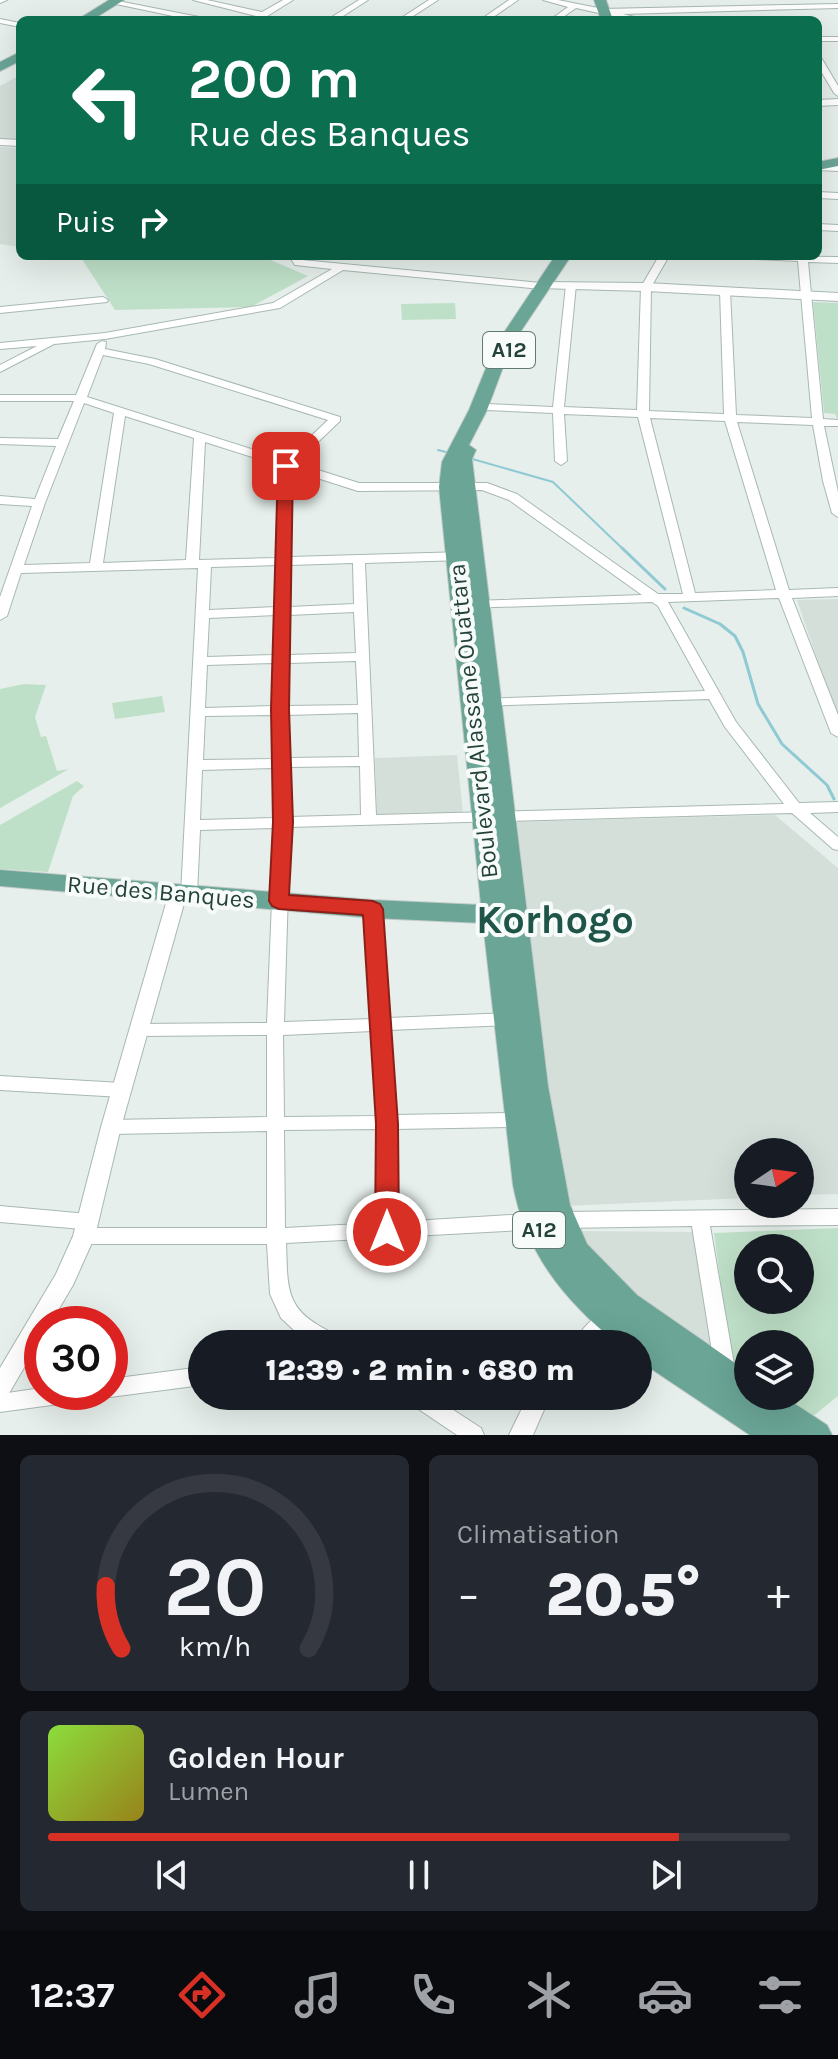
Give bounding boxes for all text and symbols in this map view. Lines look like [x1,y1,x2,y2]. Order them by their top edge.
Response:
text: 200 m [188,46,360,111]
icon: left [56,48,160,152]
text: Rue des Banques [188,113,470,155]
icon: right [131,200,175,244]
text: Puis [56,204,115,240]
road number: A12 [483,332,535,368]
pin [252,432,320,500]
icon: arrive [264,444,308,488]
street label: Boulevard Alassane Ouattara [443,562,503,880]
street label: Rue des Banques [66,870,256,914]
district label: Korhogo [476,896,634,943]
north arrow [734,1138,814,1218]
map controls [734,1138,814,1410]
position arrow [345,1190,429,1274]
road number: A12 [513,1212,565,1248]
button: search [734,1234,814,1314]
speed limit sign: 30 [24,1306,128,1410]
button: layers [734,1330,814,1410]
text: 12:39 · 2 min · 680 m [265,1352,575,1388]
text: Climatisation [457,1519,620,1550]
text: 20 [163,1539,266,1636]
text: 20.5° [546,1560,701,1630]
text: − [457,1569,480,1620]
text: + [767,1569,790,1620]
text: km/h [178,1630,251,1663]
text: Golden Hour [168,1740,344,1776]
text: Lumen [168,1776,249,1807]
icon: previous [150,1853,194,1897]
icon: pause [397,1853,441,1897]
icon: next [644,1853,688,1897]
icon: directions [174,1967,230,2023]
icon: music [290,1967,346,2023]
icon: phone [405,1967,461,2023]
icon: climate [521,1967,577,2023]
icon: car [637,1967,693,2023]
icon: filters [752,1967,808,2023]
text: 12:37 [30,1974,114,2016]

